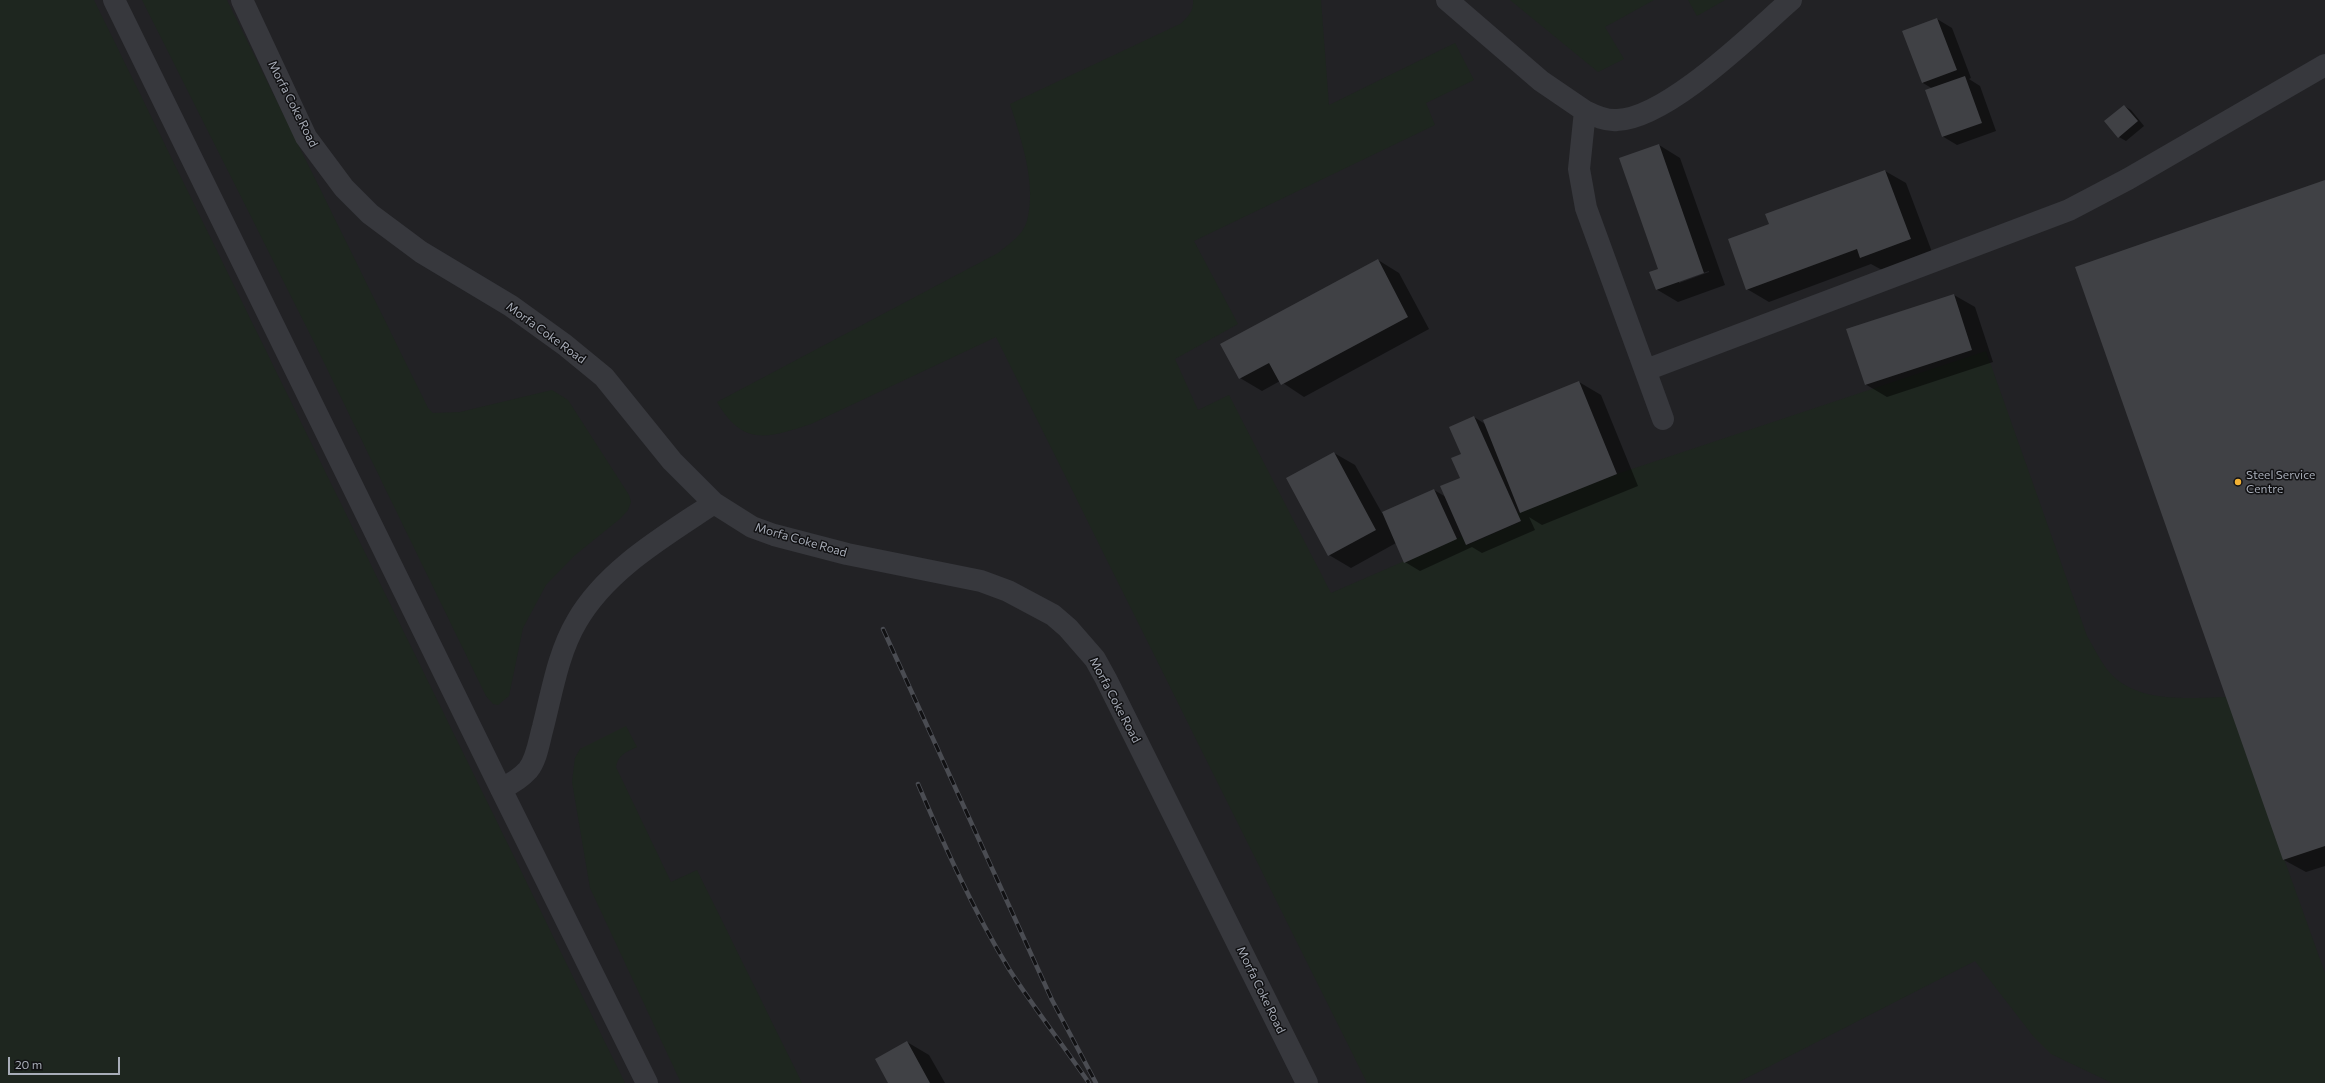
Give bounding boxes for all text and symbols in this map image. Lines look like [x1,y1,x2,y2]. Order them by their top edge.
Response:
street label: Morfa Coke Road [265,58,321,150]
street label: Morfa Coke Road [503,299,589,367]
place label: Steel Service Centre [2246,468,2315,496]
marker: Steel Service Centre [2233,477,2243,487]
street label: Morfa Coke Road [753,520,849,560]
street label: Morfa Coke Road [1086,655,1144,745]
street label: Morfa Coke Road [1234,944,1288,1036]
scale bar [10,1049,122,1075]
text: 20 m [15,1057,42,1071]

